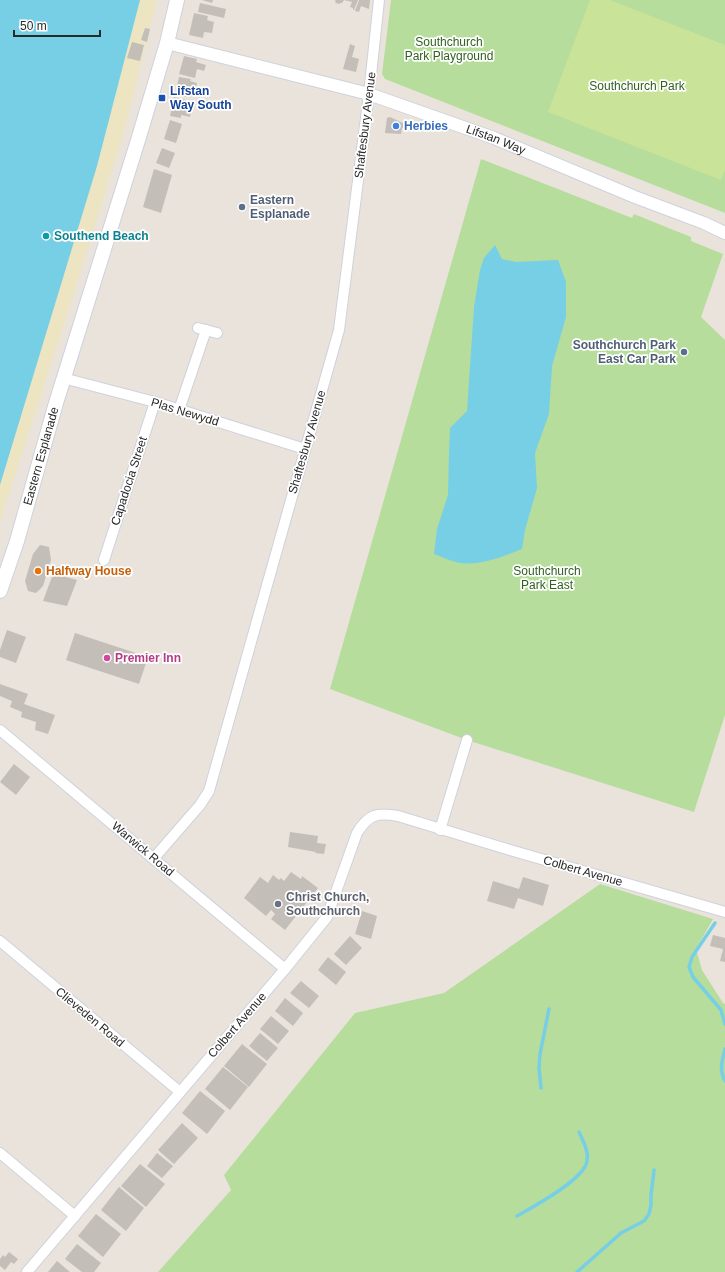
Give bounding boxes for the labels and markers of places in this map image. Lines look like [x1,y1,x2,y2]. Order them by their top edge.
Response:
place label: Lifstan Way South [170,84,232,112]
marker: Lifstan Way South [157,93,167,103]
place label: Herbies [404,119,448,133]
marker: Herbies [391,121,401,131]
place label: Eastern Esplanade [250,193,310,221]
marker: Eastern Esplanade [237,202,247,212]
place label: Southend Beach [54,229,149,243]
marker: Southend Beach [41,231,51,241]
place label: Southchurch Park East Car Park [573,338,676,366]
marker: Southchurch Park East Car Park [679,347,689,357]
place label: Halfway House [46,564,132,578]
marker: Halfway House [33,566,43,576]
place label: Premier Inn [115,651,181,665]
marker: Premier Inn [102,653,112,663]
place label: Christ Church, Southchurch [286,890,369,918]
marker: Christ Church, Southchurch [273,899,283,909]

